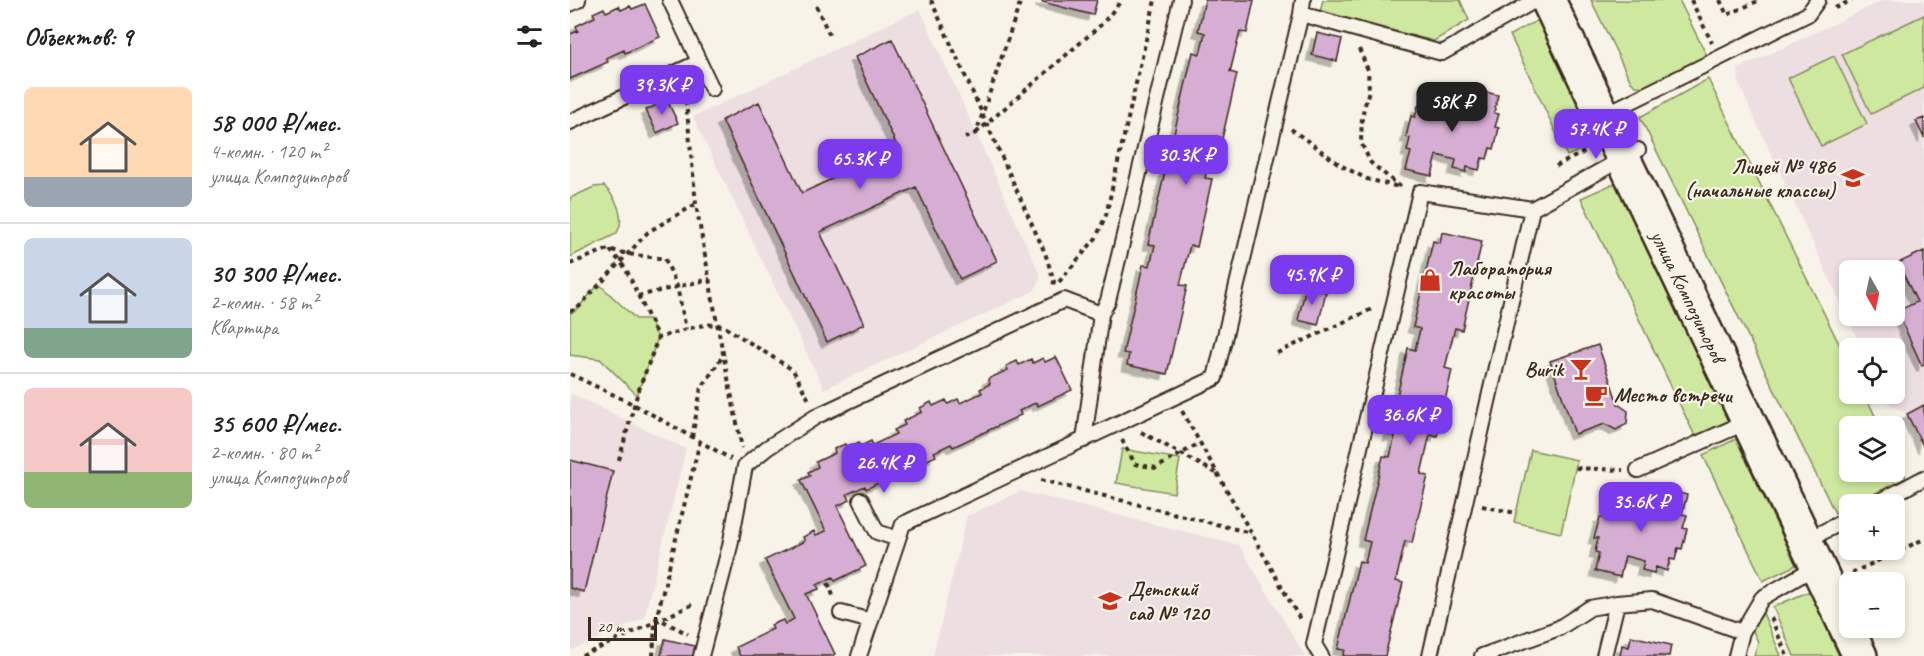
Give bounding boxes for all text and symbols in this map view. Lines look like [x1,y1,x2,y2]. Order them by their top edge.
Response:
text: Объектов: 9 [24,20,132,53]
icon: filters [513,20,546,53]
pin: 39.3K ₽ [607,65,717,116]
text: 39.3K ₽ [634,72,690,97]
pin: 58K ₽ [1410,82,1494,133]
text: 58K ₽ [1430,89,1474,114]
text: 58 000 ₽/мес. [210,106,341,139]
pin: 57.4K ₽ [1541,109,1651,160]
icon: home [72,111,144,183]
text: 57.4K ₽ [1568,116,1624,141]
pin: 30.3K ₽ [1131,135,1241,186]
text: 4-комн. · 120 m² [210,139,327,164]
pin: 65.3K ₽ [805,139,915,190]
text: 30.3K ₽ [1158,142,1214,167]
text: 65.3K ₽ [832,146,888,171]
place label: Лицей № 486 (начальные классы) [1685,153,1837,203]
text: улица Композиторов [210,164,346,189]
school or university icon: Лицей № 486 (начальные классы) [1840,165,1866,191]
street label: улица Композиторов [1644,224,1733,370]
pin: 45.9K ₽ [1257,255,1367,306]
place label: Лаборатория красоты [1448,255,1553,305]
text: 30 300 ₽/мес. [210,257,341,290]
north arrow [1839,260,1905,326]
map controls [1839,260,1905,638]
icon: home [72,262,144,334]
text: 45.9K ₽ [1284,262,1340,287]
shop icon: Лаборатория красоты [1417,267,1443,293]
text: 2-комн. · 58 m² [210,290,318,315]
text: Квартира [210,315,278,340]
button: locate [1839,338,1905,404]
place label: Burik [1525,356,1565,382]
bar icon: Burik [1568,356,1594,382]
cafe icon: Место встречи [1583,382,1609,408]
place label: Место встречи [1614,382,1734,408]
pin: 36.6K ₽ [1355,395,1465,446]
text: 36.6K ₽ [1381,402,1439,427]
text: 35 600 ₽/мес. [210,407,341,440]
icon: home [72,412,144,484]
button: layers [1839,416,1905,482]
text: 2-комн. · 80 m² [210,440,318,465]
pin: 26.4K ₽ [829,443,939,494]
text: 26.4K ₽ [856,450,912,475]
text: улица Композиторов [210,465,346,490]
pin: 35.6K ₽ [1586,482,1696,533]
text: 35.6K ₽ [1613,489,1669,514]
button: + [1839,494,1905,560]
button: − [1839,572,1905,638]
place label: Детский сад № 120 [1128,576,1211,626]
school or university icon: Детский сад № 120 [1097,588,1123,614]
scale bar [588,614,657,642]
text: 20 m [597,617,624,637]

